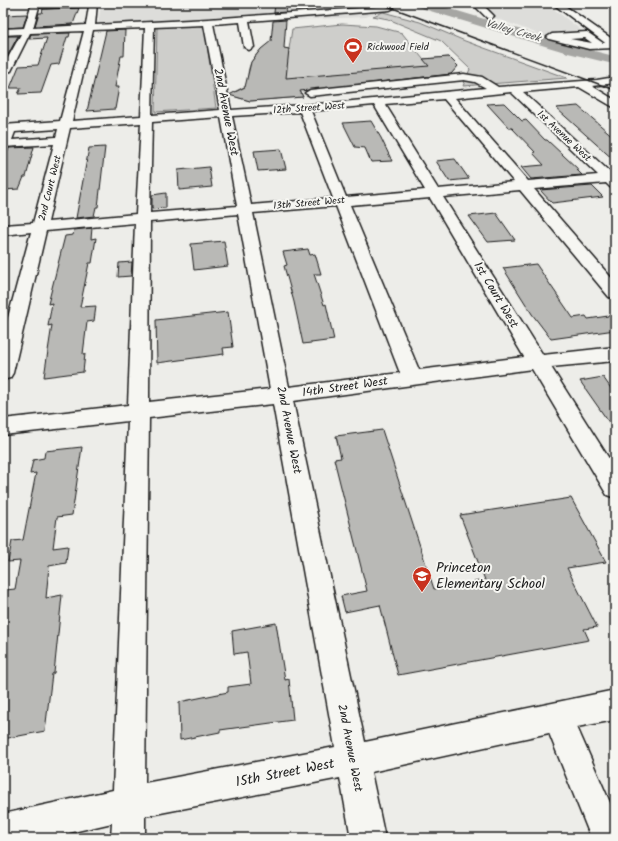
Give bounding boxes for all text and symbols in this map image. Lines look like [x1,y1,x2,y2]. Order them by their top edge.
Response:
water label: Valley Creek [483,15,544,48]
sports icon: Rickwood Field [342,36,364,64]
place label: Rickwood Field [367,39,430,55]
street label: 2nd Avenue West [208,67,244,158]
street label: 12th Street West [273,97,346,118]
street label: 1st Avenue West [533,107,595,166]
street label: 2nd Court West [34,153,66,223]
street label: 13th Street West [272,192,346,214]
street label: 1st Court West [469,258,524,332]
street label: 14th Street West [301,372,389,402]
street label: 2nd Avenue West [271,385,307,476]
place label: Princeton Elementary School [436,557,545,595]
school or university icon: Princeton Elementary School [411,565,433,593]
street label: 2nd Avenue West [332,703,368,794]
street label: 15th Street West [234,753,337,793]

